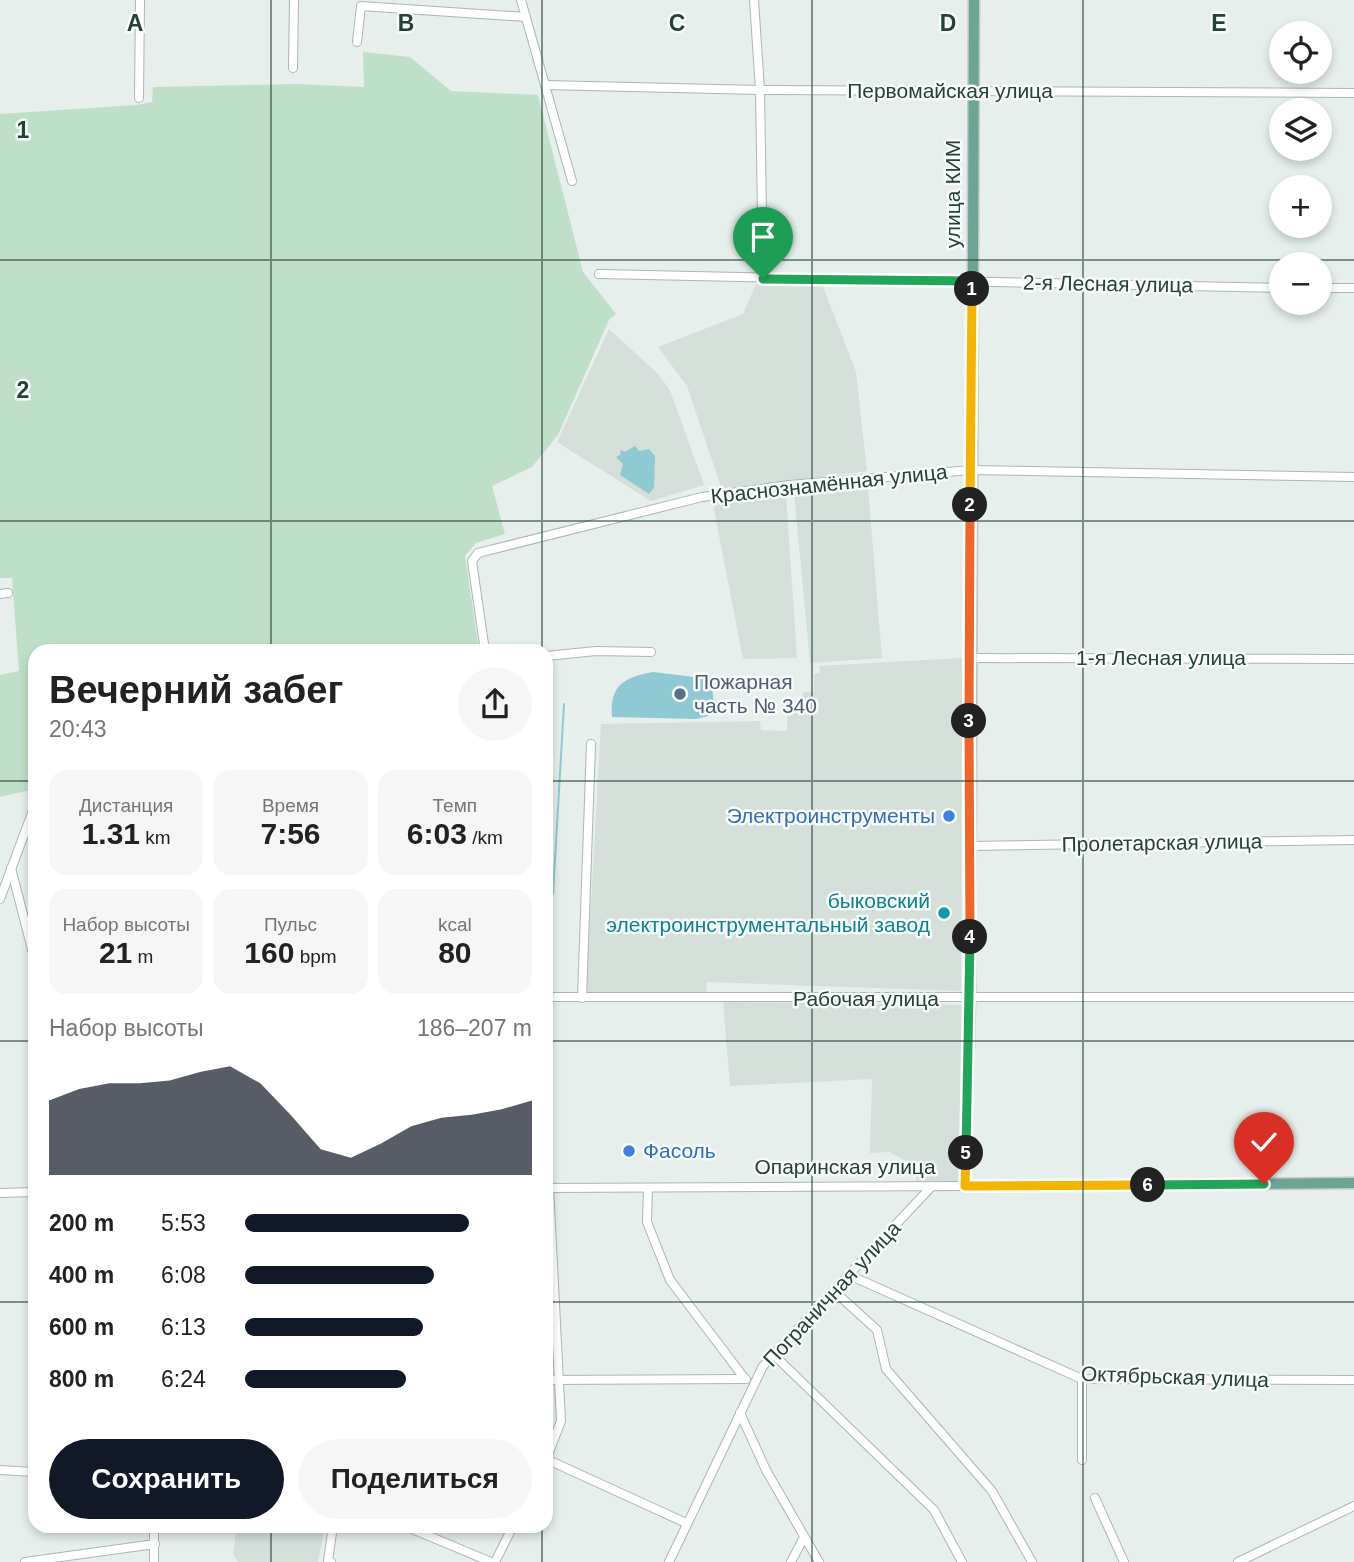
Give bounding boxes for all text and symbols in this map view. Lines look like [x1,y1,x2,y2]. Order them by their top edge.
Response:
text: A [127,10,143,36]
text: B [398,10,414,36]
text: C [669,10,685,36]
text: D [940,10,956,36]
text: E [1211,10,1227,36]
map controls [1269,21,1332,315]
button: locate [1269,21,1332,84]
street label: Первомайская улица [847,79,1053,102]
button: layers [1269,98,1332,161]
text: 1 [17,117,30,143]
street label: улица КИМ [941,140,964,248]
button: + [1269,175,1332,238]
pin [733,207,793,279]
icon: arrive [744,218,782,256]
button: − [1269,252,1332,315]
street label: 2-я Лесная улица [1023,271,1194,296]
pin: 1 [954,272,990,306]
text: 1 [966,278,977,299]
text: 2 [17,377,29,403]
street label: Краснознамённая улица [709,460,949,507]
pin: 2 [953,488,988,522]
text: 2 [964,494,975,515]
street label: 1-я Лесная улица [1076,646,1246,669]
button: share [458,667,532,741]
text: Вечерний забег [49,669,343,711]
place label: Пожарная часть № 340 [694,670,817,717]
marker: Пожарная часть № 340 [672,686,688,702]
pin: 3 [951,704,986,738]
text: 3 [963,710,974,731]
text: 20:43 [49,716,107,742]
text: Дистанция [79,795,173,816]
text: Время [262,795,319,816]
text: Темп [433,795,477,816]
place label: Электроинструменты [727,804,935,827]
marker: Электроинструменты [941,808,957,824]
text: 1.31 [82,817,140,850]
text: 7:56 [260,817,321,850]
text: 6:03 [407,817,467,850]
text: km [140,827,171,848]
text: /km [467,827,503,848]
street label: Пролетарская улица [1061,829,1263,856]
place label: быковский электроинструментальный завод [606,889,930,936]
marker: быковский электроинструментальный завод [936,905,952,921]
text: Набор высоты [62,914,190,935]
text: Пульс [264,914,317,935]
text: kcal [438,914,472,935]
pin: 4 [953,920,988,954]
text: 4 [964,926,975,947]
text: 21 [99,936,132,969]
text: 160 [244,936,294,969]
text: 80 [438,936,472,969]
text: m [132,946,153,967]
text: bpm [294,946,337,967]
street label: Рабочая улица [793,987,939,1010]
text: Набор высоты [49,1015,203,1041]
text: 186–207 m [417,1015,532,1041]
pin [1234,1112,1294,1184]
icon: check [1245,1123,1283,1161]
pin: 5 [948,1136,984,1170]
place label: Фасоль [643,1139,716,1162]
text: 5 [960,1142,971,1163]
marker: Фасоль [621,1143,637,1159]
street label: Опаринская улица [754,1155,936,1178]
pin: 6 [1130,1168,1166,1202]
text: 6 [1142,1174,1153,1195]
text: 200 m [49,1210,114,1236]
text: 5:53 [161,1210,206,1236]
street label: Пограничная улица [758,1216,905,1371]
text: 400 m [49,1262,114,1288]
text: 6:08 [161,1262,206,1288]
text: 600 m [49,1314,114,1340]
text: 6:13 [161,1314,206,1340]
street label: Октябрьская улица [1081,1362,1270,1391]
text: 800 m [49,1366,114,1392]
text: 6:24 [161,1366,206,1392]
button: Сохранить [49,1439,284,1519]
button: Поделиться [298,1439,532,1519]

